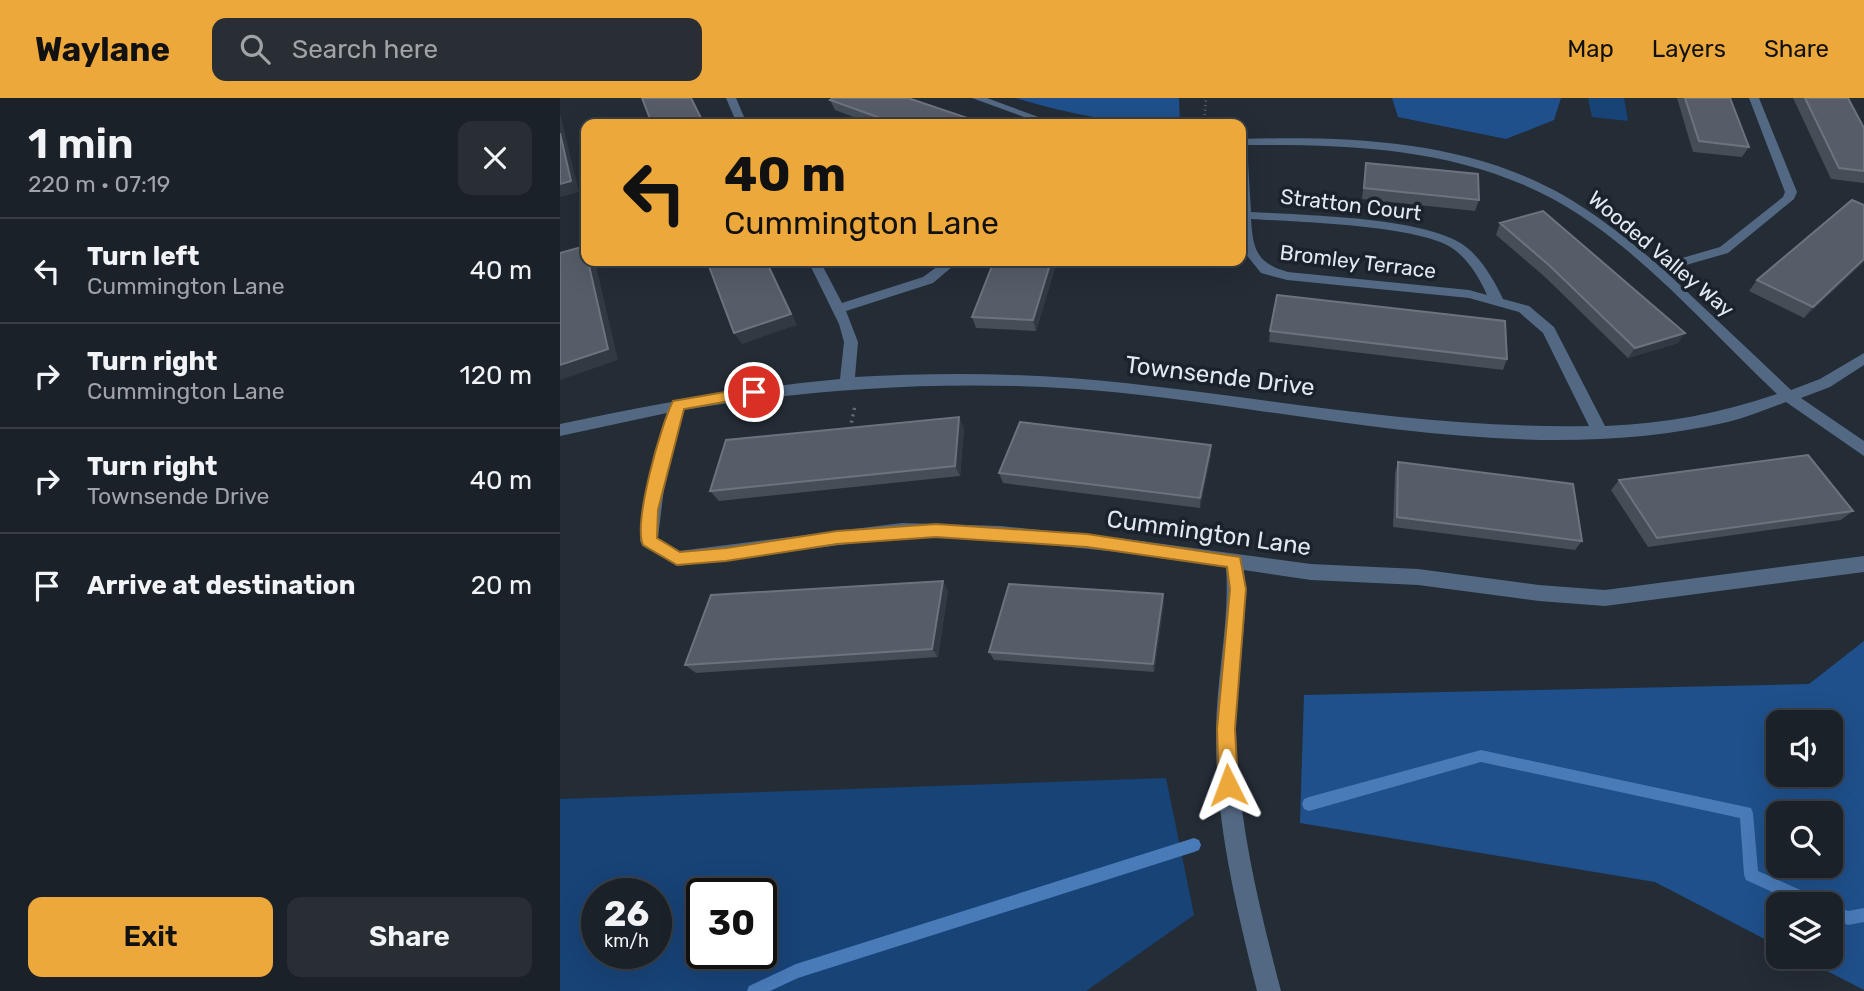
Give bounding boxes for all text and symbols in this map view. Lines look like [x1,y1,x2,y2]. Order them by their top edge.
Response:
search box [212,18,702,81]
text: Waylane [35,30,170,69]
icon: search [236,30,274,68]
text: Search here [292,34,438,65]
text: Map [1567,35,1614,63]
text: Layers [1652,35,1726,63]
text: Share [1764,35,1829,63]
text: 1 min [28,119,134,169]
button: close [458,121,532,195]
text: 40 m [724,145,846,203]
icon: left [609,147,700,238]
text: 220 m · 07:19 [28,170,170,198]
street label: Stratton Court [1279,183,1423,226]
street label: Wooded Valley Way [1583,185,1740,322]
text: Cummington Lane [724,204,999,242]
street label: Bromley Terrace [1278,240,1438,283]
text: Turn left [87,241,199,272]
icon: left [28,252,66,290]
text: 40 m [470,255,532,286]
text: Cummington Lane [87,272,285,300]
text: Turn right [87,346,217,377]
street label: Townsende Drive [1124,351,1316,401]
icon: right [28,357,66,395]
text: 120 m [460,360,532,391]
pin [724,362,784,422]
icon: arrive [735,373,773,411]
text: Cummington Lane [87,377,285,405]
text: Turn right [87,451,217,482]
icon: right [28,462,66,500]
text: 40 m [470,465,532,496]
text: Townsende Drive [87,482,269,510]
street label: Cummington Lane [1105,505,1313,561]
icon: arrive [28,567,66,605]
text: Arrive at destination [87,570,355,601]
text: 20 m [471,570,532,601]
map controls [1766,710,1843,969]
button: sound [1766,710,1843,787]
position arrow [1191,748,1265,822]
button: search [1766,801,1843,878]
speed limit sign: 30 [686,878,777,969]
button: layers [1766,892,1843,969]
text: 26 [604,893,649,935]
button: Exit [28,897,273,977]
button: Share [287,897,532,977]
text: km/h [604,930,649,952]

